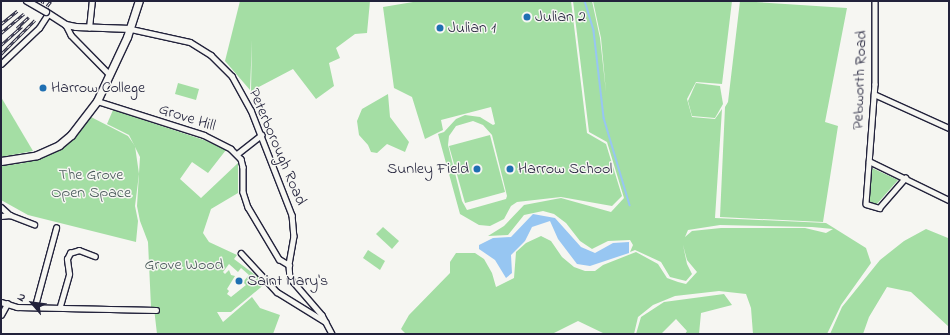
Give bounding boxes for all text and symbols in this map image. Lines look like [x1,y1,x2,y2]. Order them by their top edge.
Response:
place label: Julian 2 [535,7,586,27]
marker: Julian 2 [522,12,532,22]
place label: Julian 1 [448,18,496,38]
marker: Julian 1 [435,23,445,33]
street label: Pebworth Road [849,30,871,130]
place label: Harrow College [51,78,145,98]
marker: Harrow College [38,83,48,93]
street label: Peterborough Road [244,86,310,208]
street label: Grove Hill [156,100,218,136]
place label: Sunley Field [387,159,469,179]
place label: Harrow School [518,159,612,179]
marker: Sunley Field [472,164,482,174]
marker: Harrow School [505,164,515,174]
park label: The Grove Open Space [51,165,131,203]
park label: Grove Wood [144,255,224,275]
place label: Saint Mary's [247,271,328,291]
marker: Saint Mary's [234,276,244,286]
north arrow [12,283,52,323]
text: N [13,290,30,304]

